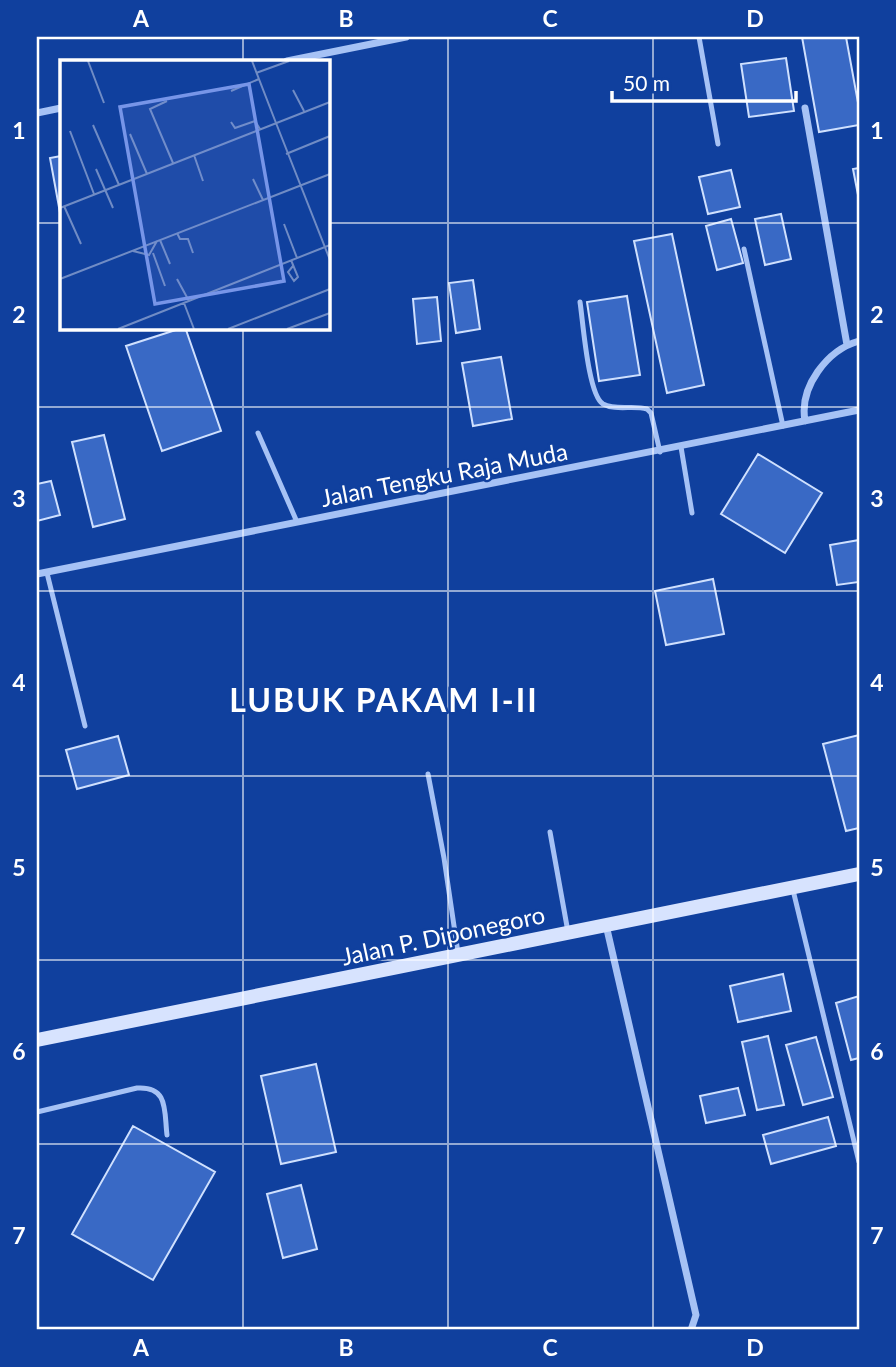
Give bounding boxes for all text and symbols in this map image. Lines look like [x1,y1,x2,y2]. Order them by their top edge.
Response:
text: A [132,4,150,32]
text: B [338,4,354,32]
text: C [542,4,558,32]
text: D [746,4,764,32]
inset map [60,60,329,329]
scale bar [612,60,796,104]
text: 50 m [623,70,670,95]
text: 1 [12,116,26,144]
text: 1 [870,116,884,144]
text: 2 [12,300,26,328]
text: 2 [870,300,884,328]
street label: Jalan Tengku Raja Muda [318,436,570,512]
text: 3 [12,484,26,512]
text: 3 [870,484,884,512]
text: 4 [12,668,26,696]
text: 4 [870,668,884,696]
district label: LUBUK PAKAM I-II [229,680,539,719]
text: 5 [12,853,26,881]
text: 5 [870,853,884,881]
street label: Jalan P. Diponegoro [339,899,547,971]
text: 6 [12,1037,26,1065]
text: 6 [870,1037,884,1065]
text: 7 [12,1221,26,1249]
text: 7 [870,1221,884,1249]
text: A [132,1333,150,1361]
text: B [338,1333,354,1361]
text: C [542,1333,558,1361]
text: D [746,1333,764,1361]

